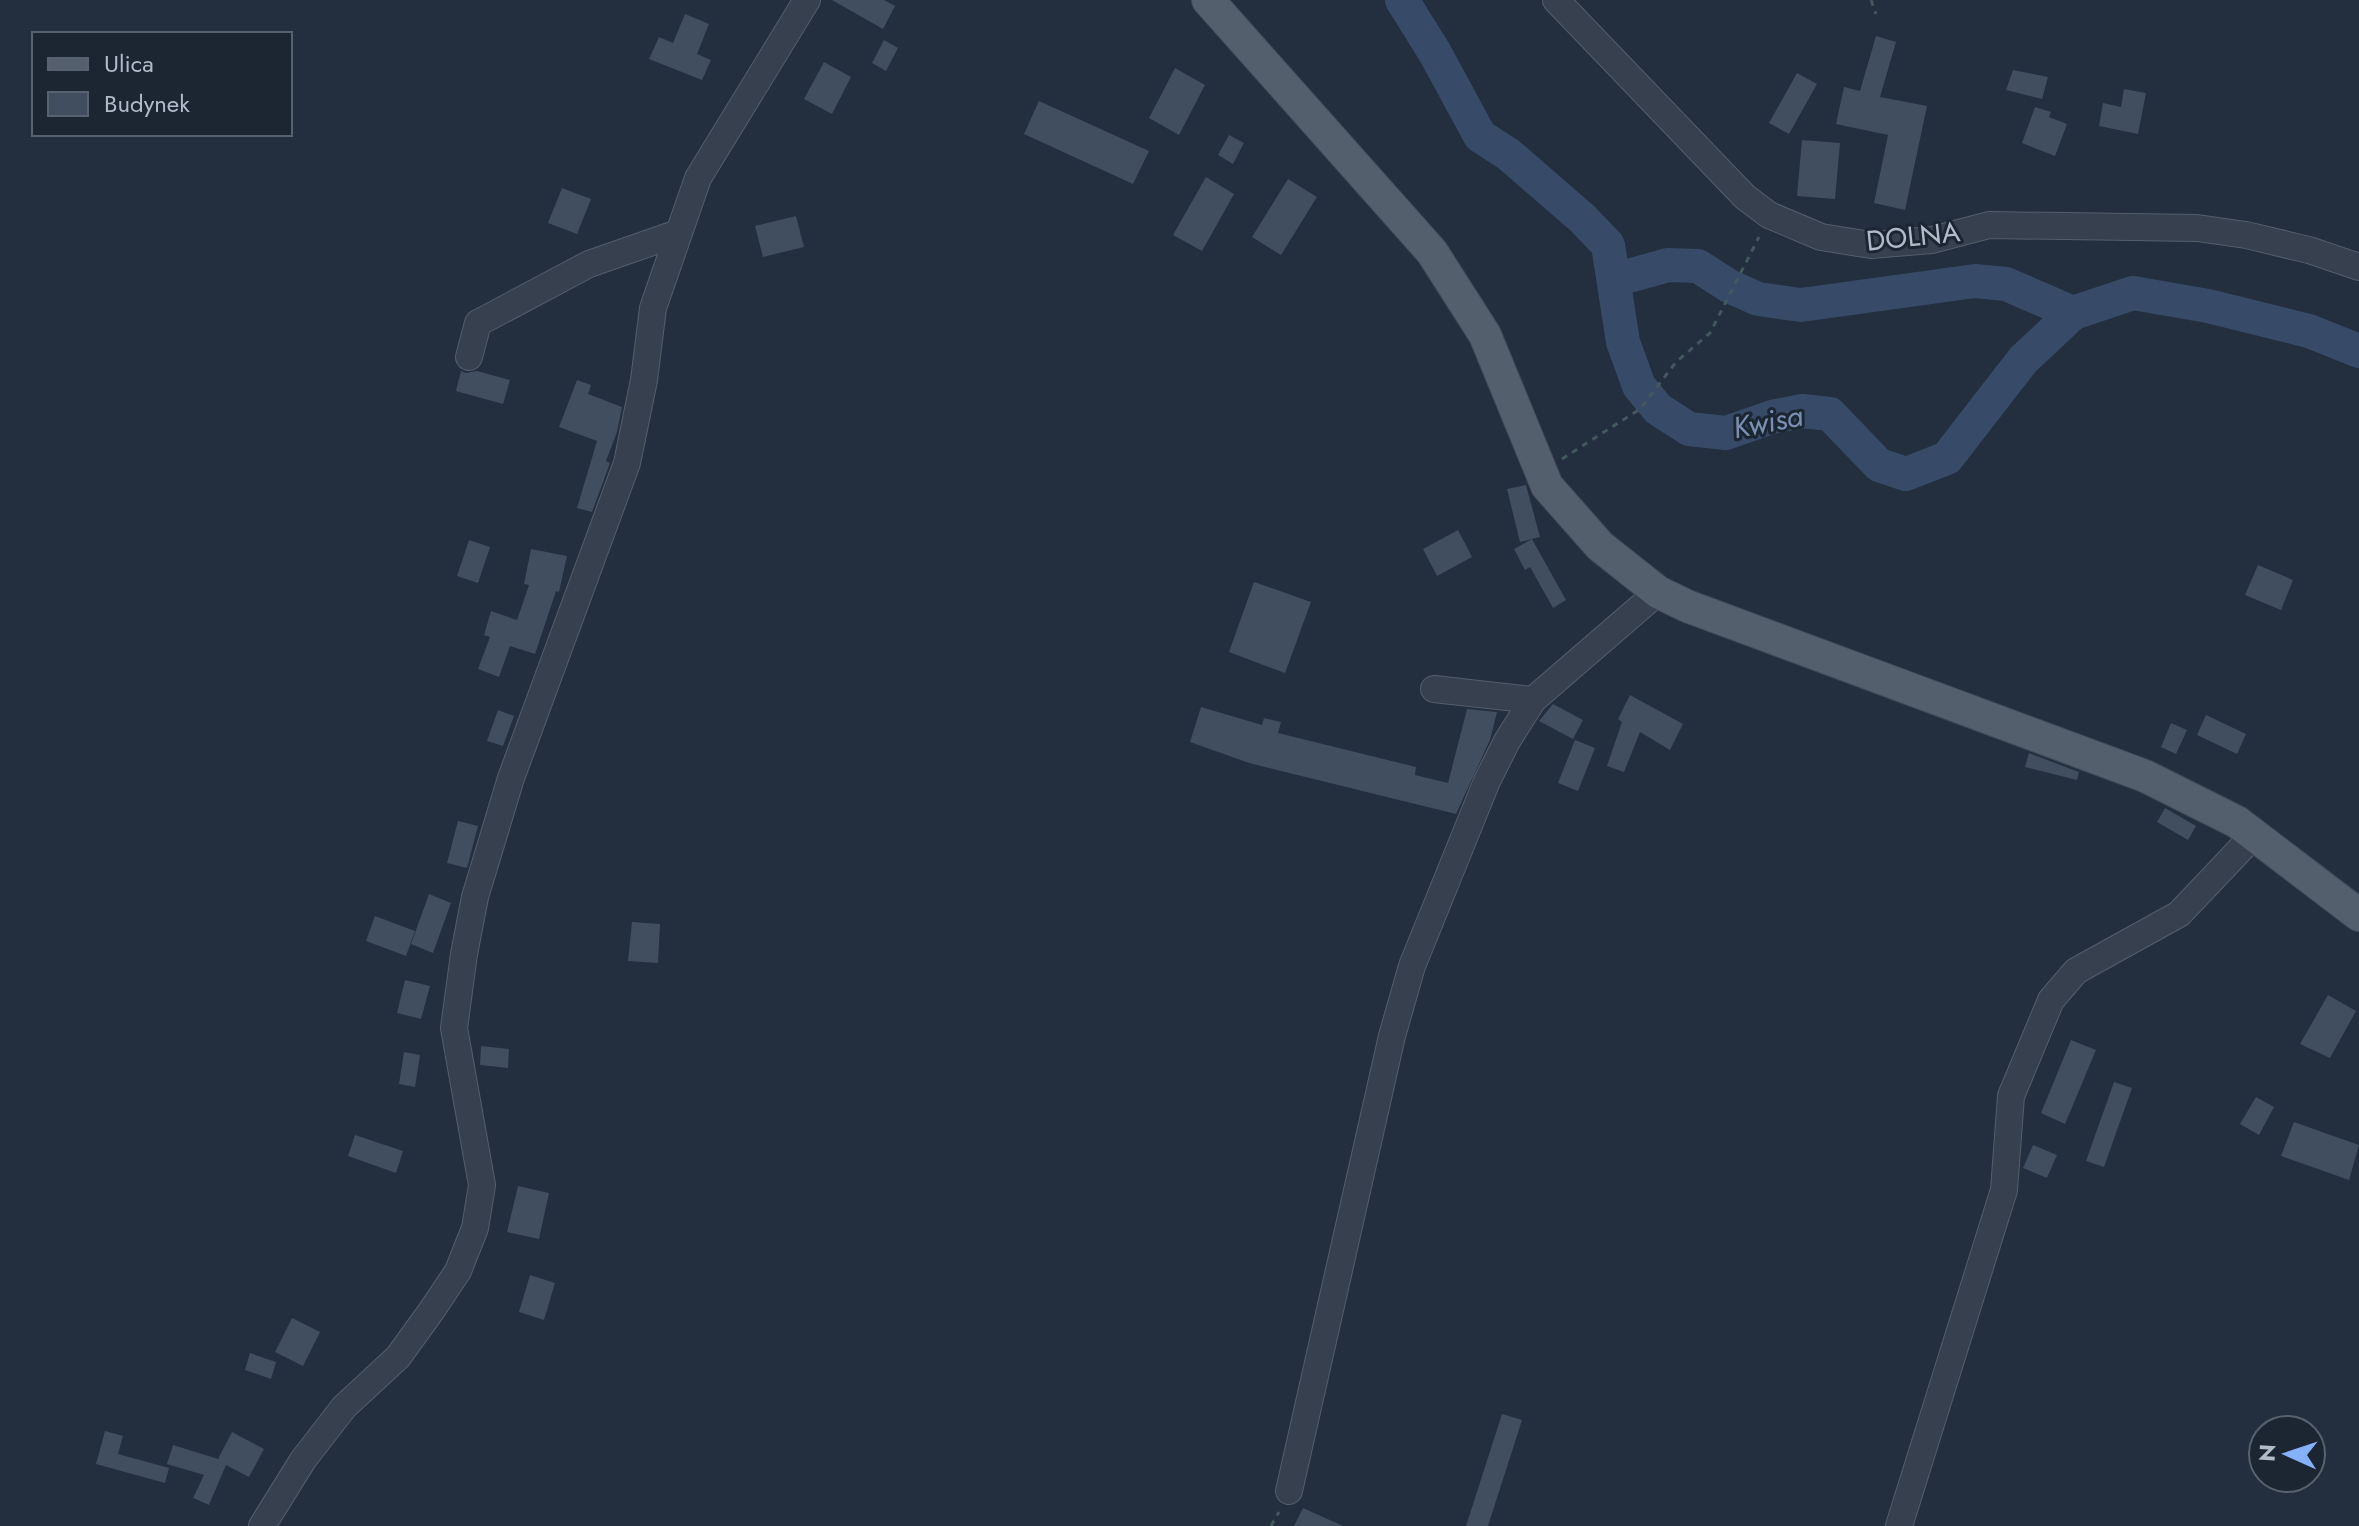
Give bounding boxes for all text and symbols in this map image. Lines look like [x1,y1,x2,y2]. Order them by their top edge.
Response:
legend [32,32,292,136]
text: Ulica [104,46,154,81]
text: Budynek [104,86,190,121]
street label: DOLNA [1864,211,1962,262]
water label: Kwisa [1729,394,1807,449]
north arrow [2247,1414,2327,1494]
text: N [2251,1443,2283,1463]

